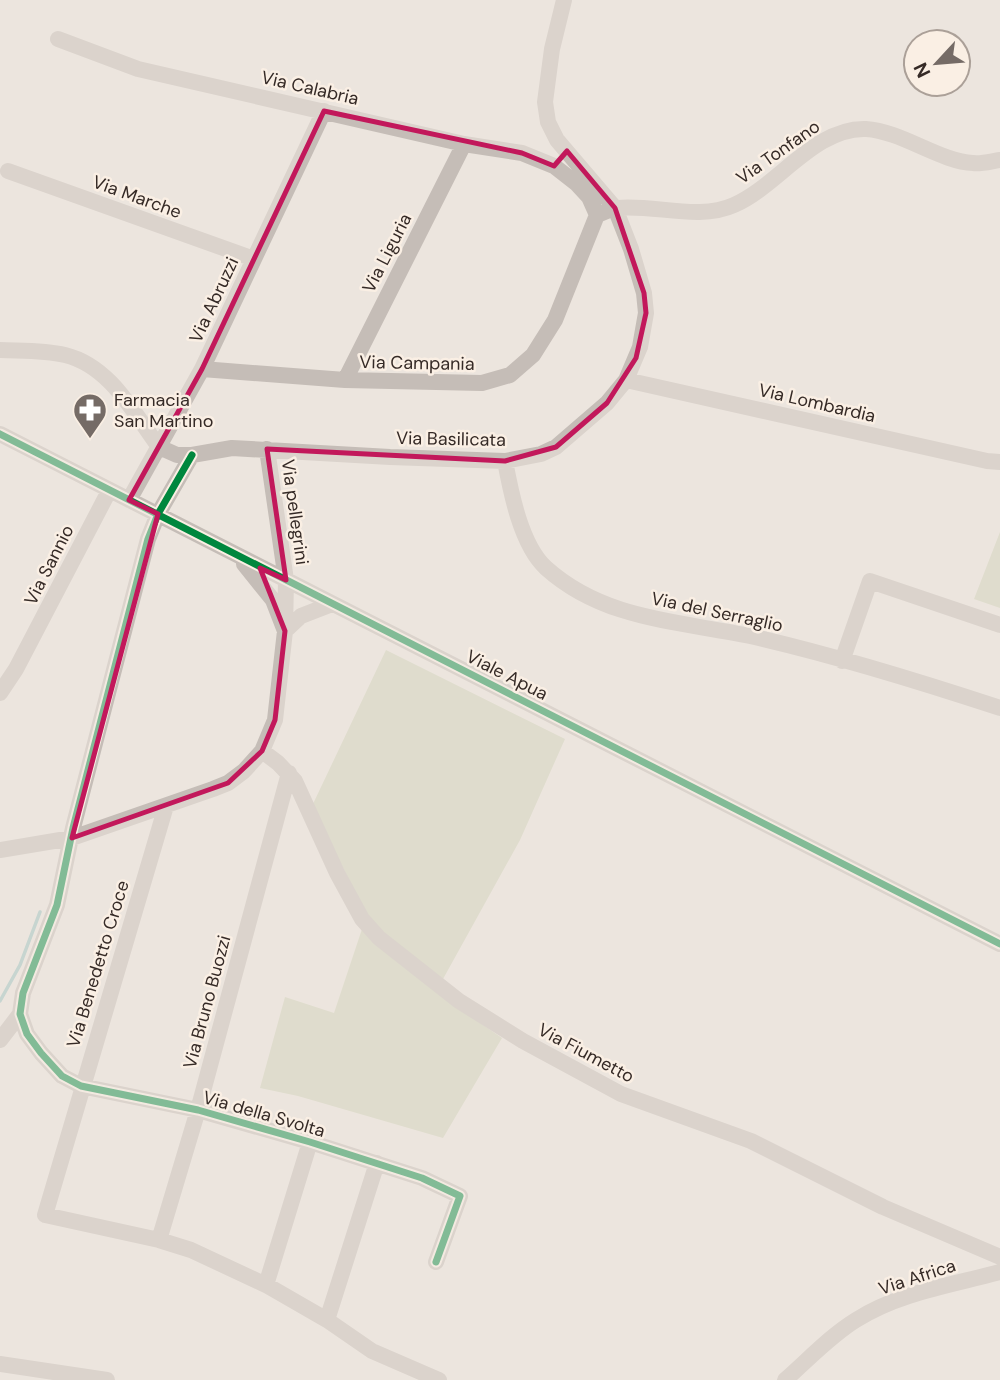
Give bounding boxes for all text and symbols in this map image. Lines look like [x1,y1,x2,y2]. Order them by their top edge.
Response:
north arrow [902,28,972,98]
text: N [908,59,936,82]
street label: Via Calabria [259,65,361,111]
street label: Via Tonfano [731,114,825,190]
street label: Via Marche [89,170,185,224]
street label: Via Liguria [357,209,417,297]
street label: Via Abruzzi [184,253,244,347]
street label: Via Campania [359,350,475,376]
street label: Via Lombardia [756,378,878,428]
place label: Farmacia San Martino [114,388,213,433]
pharmacy icon: Farmacia San Martino [71,391,109,440]
street label: Via Basilicata [396,426,506,452]
street label: Via pellegrini [276,458,314,566]
street label: Via Sannio [19,521,79,609]
street label: Via del Serraglio [649,586,785,638]
street label: Viale Apua [462,644,552,706]
street label: Via Benedetto Croce [61,878,135,1050]
street label: Via Bruno Buozzi [178,933,236,1071]
street label: Via Fiumetto [534,1018,638,1088]
street label: Via della Svolta [200,1085,328,1143]
street label: Via Africa [875,1253,959,1301]

